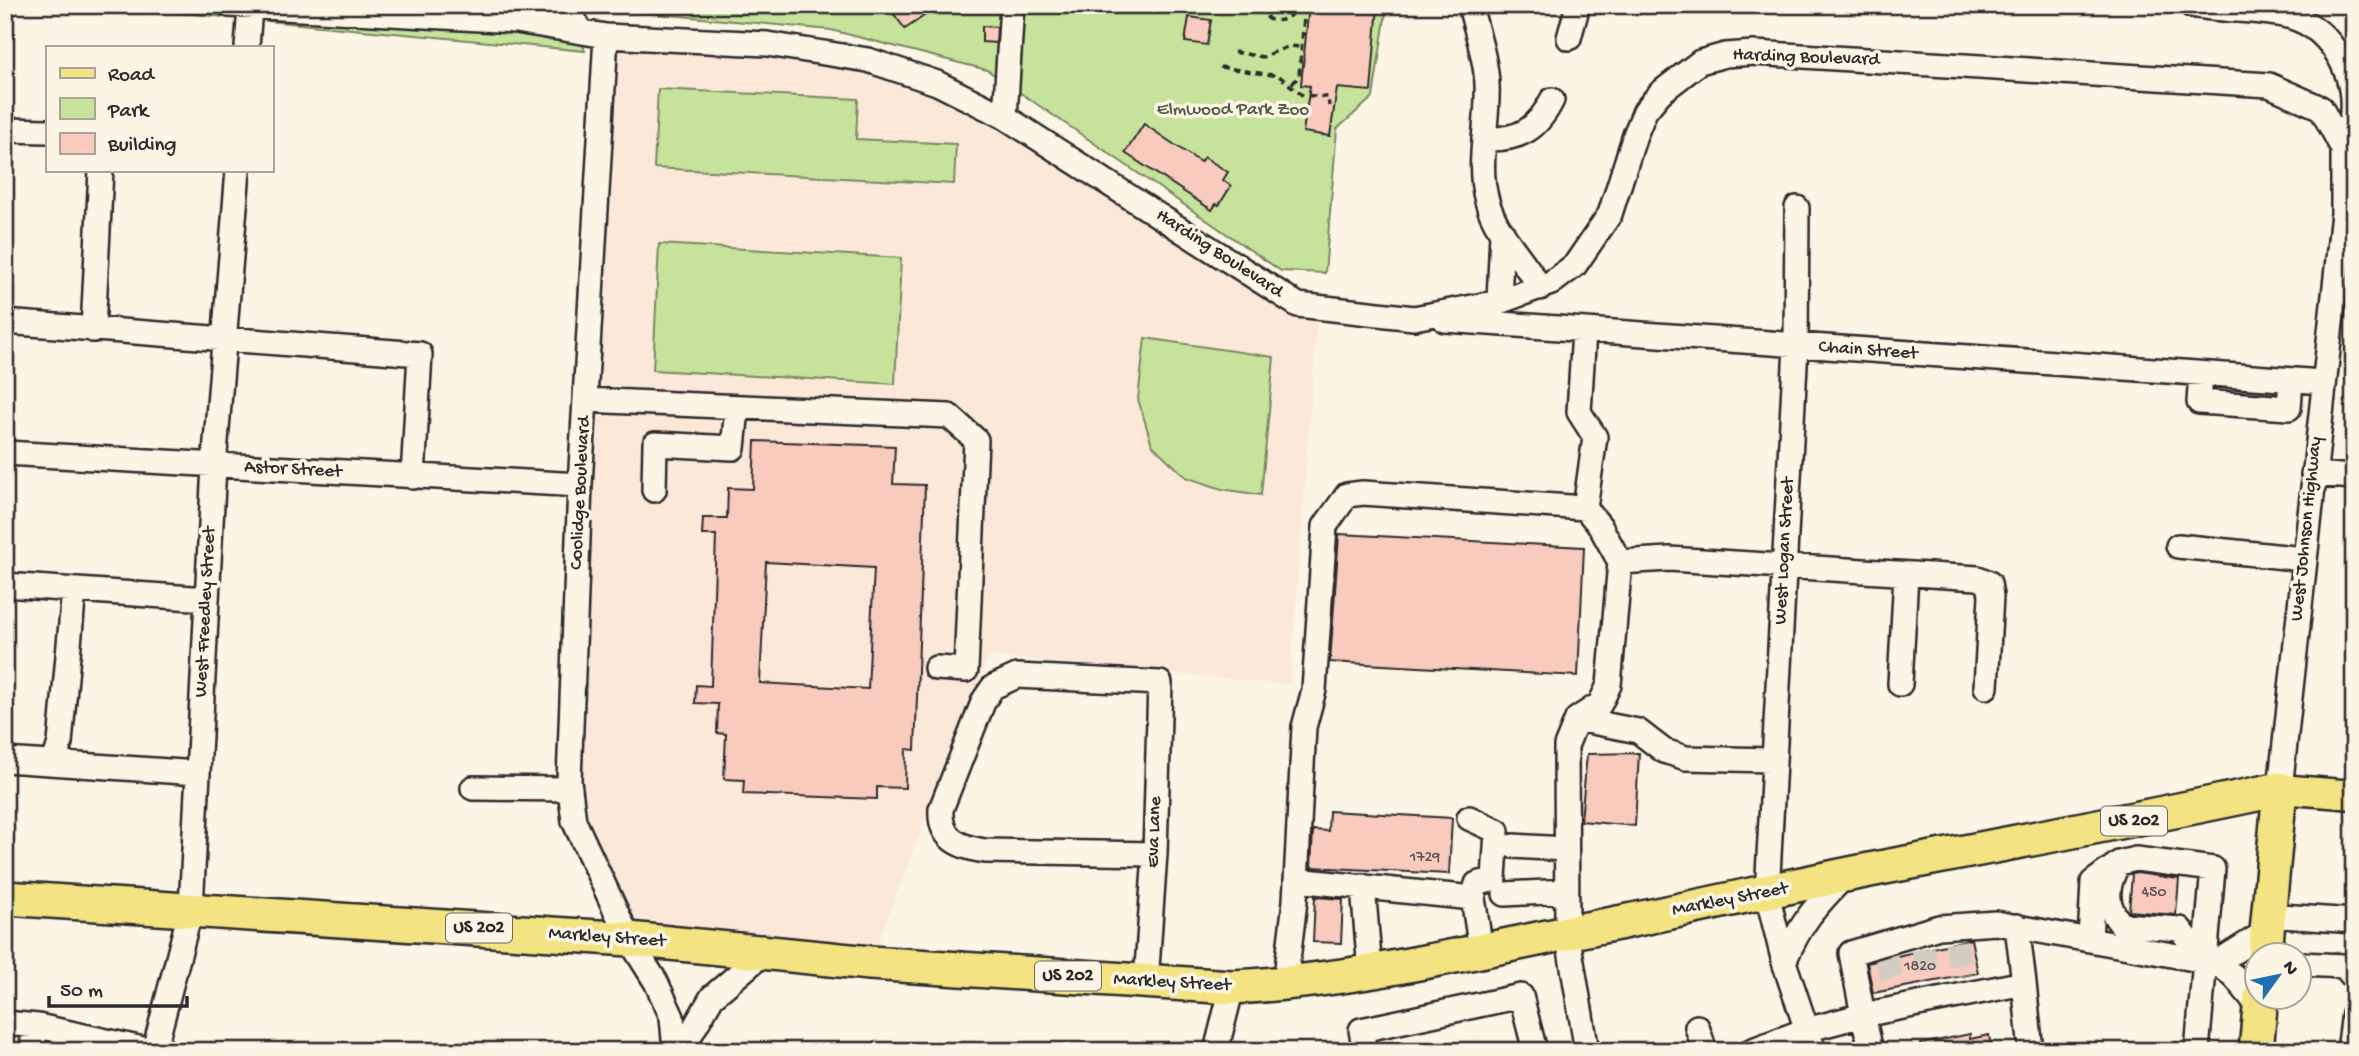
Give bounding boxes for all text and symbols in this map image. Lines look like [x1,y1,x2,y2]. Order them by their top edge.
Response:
street label: Harding Boulevard [1732,44,1882,72]
legend [46,46,273,172]
text: Road [108,64,156,89]
park label: Elmwood Park Zoo [1157,99,1309,122]
text: Park [107,100,151,125]
text: Building [107,134,177,159]
street label: Harding Boulevard [1151,204,1288,305]
street label: Chain Street [1818,336,1921,366]
street label: Coolidge Boulevard [565,414,597,570]
street label: West Johnson Highway [2286,435,2328,622]
street label: Astor Street [244,456,345,484]
street label: West Logan Street [1770,474,1800,625]
street label: West Freedley Street [190,524,222,698]
street label: Eva Lane [1142,796,1168,868]
road number: US 202 [2101,806,2167,836]
house number: 1729 [1409,849,1440,868]
street label: Markley Street [1670,877,1792,922]
house number: 450 [2141,884,2167,903]
road number: US 202 [446,914,512,943]
street label: Markley Street [548,922,669,954]
north arrow [2244,940,2314,1010]
text: N [2276,957,2302,980]
house number: 1820 [1903,958,1936,977]
road number: US 202 [1035,961,1101,990]
scale bar [49,965,187,1009]
street label: Markley Street [1113,968,1233,998]
text: 50 m [60,980,103,1005]

